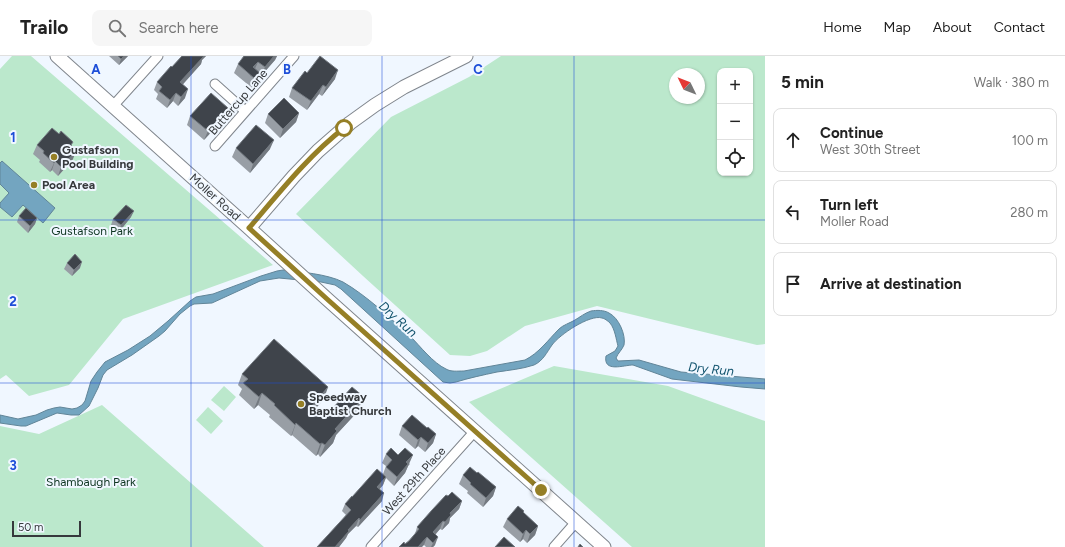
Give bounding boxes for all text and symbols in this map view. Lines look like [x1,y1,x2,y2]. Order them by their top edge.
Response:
search box [92,10,372,46]
text: Trailo [20,16,68,39]
icon: search [106,17,128,39]
text: Search here [138,19,219,37]
text: Home [823,19,862,36]
text: Map [884,19,911,36]
text: About [933,19,972,36]
text: Contact [994,19,1045,36]
text: A [91,62,101,77]
text: B [283,62,291,77]
text: C [473,62,483,77]
street label: Buttercup Lane [206,66,271,138]
north arrow [669,68,705,104]
map controls [717,68,753,176]
button: + [717,68,753,104]
text: 5 min [781,72,824,92]
text: Walk · 380 m [974,75,1049,90]
button: − [717,104,753,140]
route start [335,119,353,137]
text: Continue [820,124,883,142]
icon: ahead [782,129,804,151]
text: 1 [10,130,16,145]
text: 100 m [1012,133,1048,148]
button: locate [717,140,753,176]
text: West 30th Street [820,142,920,157]
place label: Gustafson Pool Building [62,143,133,171]
marker: Gustafson Pool Building [49,152,59,162]
street label: Moller Road [187,171,243,223]
place label: Pool Area [42,178,95,192]
marker: Pool Area [29,180,39,190]
text: Turn left [820,196,878,214]
icon: left [782,201,804,223]
text: 280 m [1010,205,1048,220]
text: Moller Road [820,214,889,229]
park label: Gustafson Park [51,224,133,238]
icon: arrive [782,273,804,295]
text: Arrive at destination [820,275,961,293]
text: 2 [9,294,17,309]
water label: Dry Run [376,298,420,340]
water label: Dry Run [687,359,735,379]
place label: Speedway Baptist Church [309,390,392,418]
marker: Speedway Baptist Church [296,399,306,409]
street label: West 29th Place [380,444,449,518]
text: 3 [9,458,17,473]
park label: Shambaugh Park [46,475,136,489]
route end [532,481,550,499]
scale bar [12,519,81,538]
text: 50 m [18,521,43,534]

